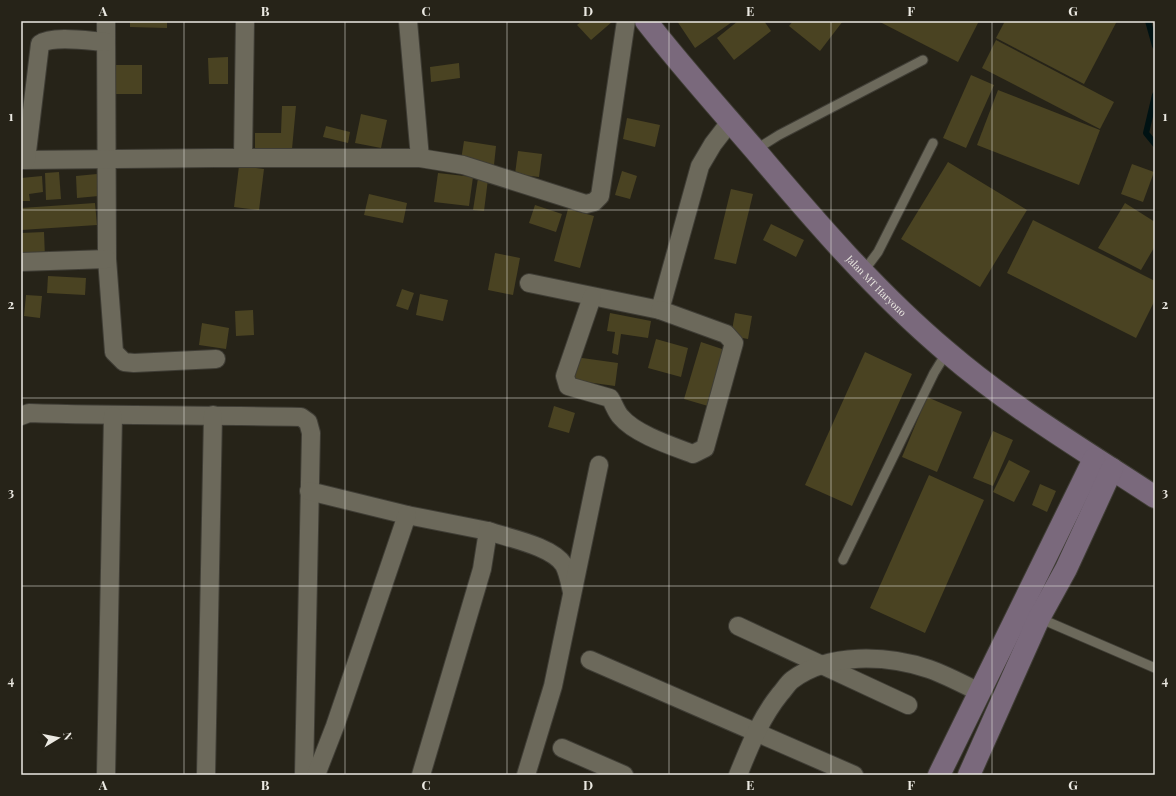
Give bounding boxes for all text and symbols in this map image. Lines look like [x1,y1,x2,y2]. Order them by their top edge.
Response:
text: A [98,2,108,19]
text: B [261,2,270,19]
text: C [421,2,431,19]
text: D [583,2,593,19]
text: E [746,2,754,19]
text: F [907,2,915,19]
text: G [1068,2,1078,19]
text: 1 [9,107,14,124]
text: 1 [1163,107,1168,124]
street label: Jalan MT Haryono [843,251,910,320]
text: 2 [8,295,15,312]
text: 2 [1162,295,1169,312]
text: 3 [8,483,14,500]
text: 3 [1162,483,1168,500]
text: 4 [8,671,15,688]
text: 4 [1162,671,1169,688]
north arrow [38,718,78,758]
text: N [60,731,76,741]
text: A [98,776,108,793]
text: B [261,776,270,793]
text: C [421,776,431,793]
text: D [583,776,593,793]
text: E [746,776,754,793]
text: F [907,776,915,793]
text: G [1068,776,1078,793]

